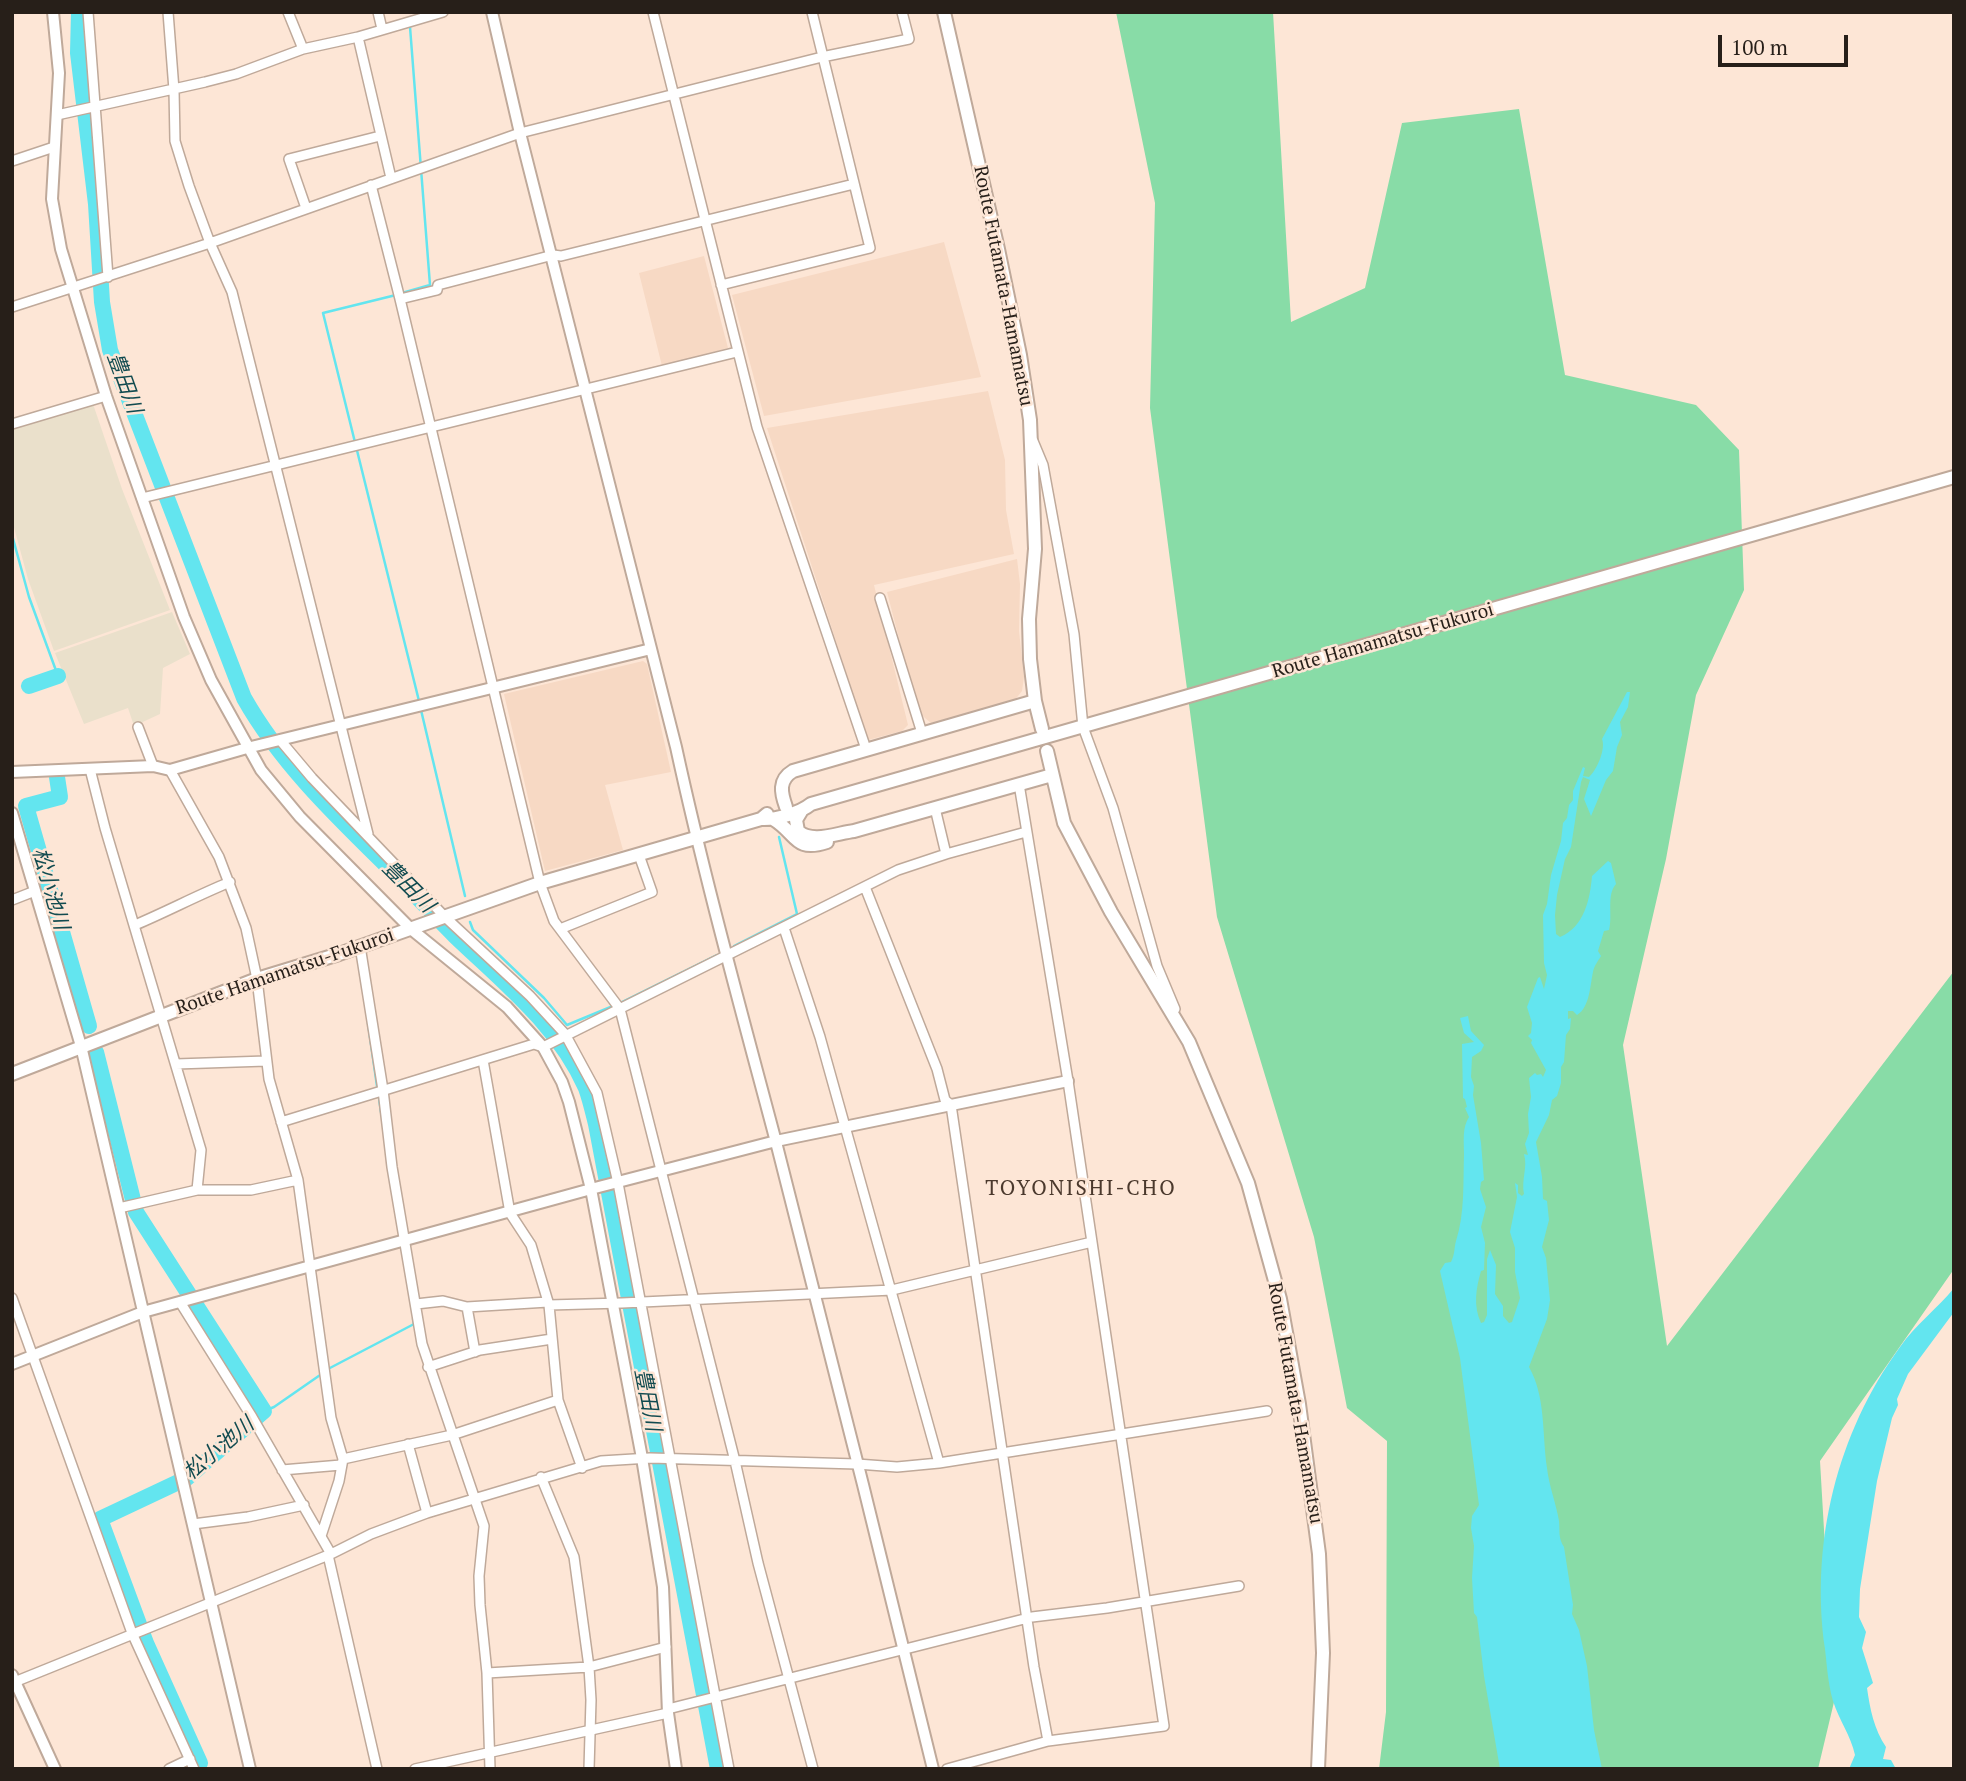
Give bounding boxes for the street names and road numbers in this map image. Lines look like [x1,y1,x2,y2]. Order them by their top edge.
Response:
street label: Route Futamata-Hamamatsu [968,164,1038,408]
street label: Route Hamamatsu-Fukuroi [1270,598,1496,684]
street label: Route Hamamatsu-Fukuroi [173,924,397,1020]
street label: Route Futamata-Hamamatsu [1263,1281,1327,1525]

